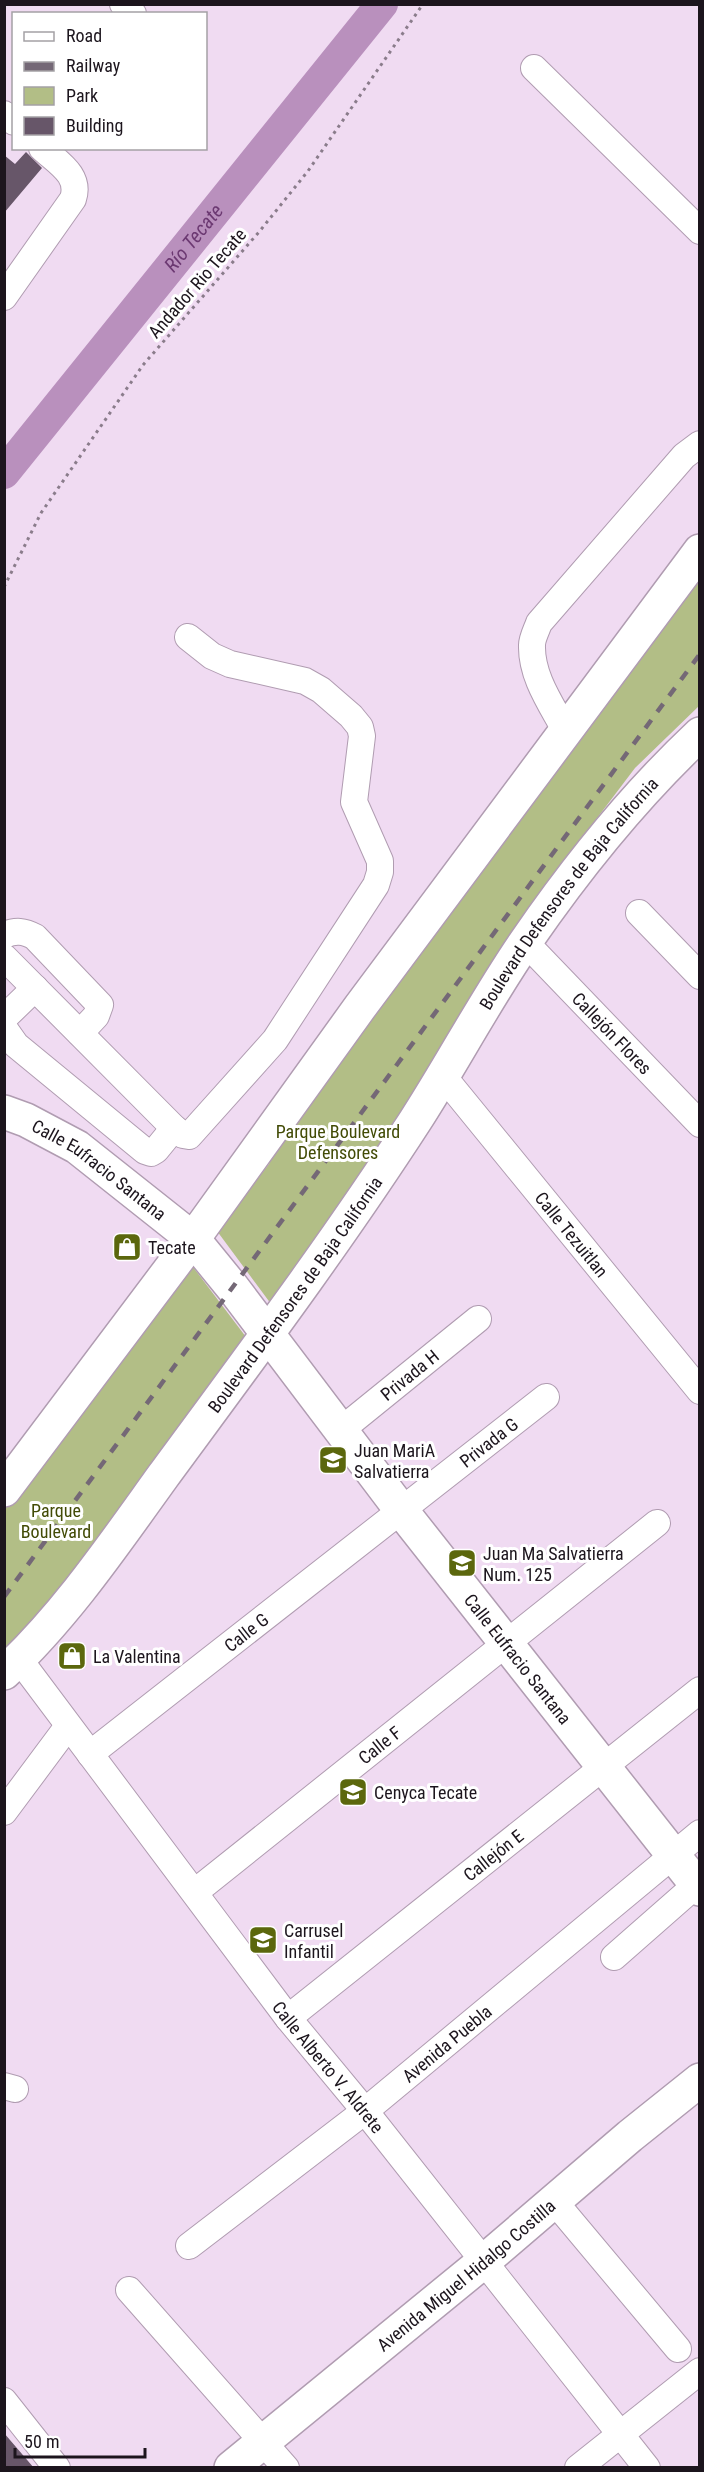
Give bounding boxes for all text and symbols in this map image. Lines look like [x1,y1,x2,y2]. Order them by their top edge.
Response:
legend [12,12,207,150]
text: Road [66,25,102,46]
text: Railway [66,55,121,76]
text: Park [66,85,98,106]
text: Building [66,115,123,136]
water label: Río Tecate [159,199,228,277]
street label: Andador Rio Tecate [144,224,250,342]
street label: Boulevard Defensores de Baja California [475,773,662,1013]
street label: Callejón Flores [568,988,656,1078]
street label: Calle Eufracio Santana [29,1115,171,1224]
park label: Parque Boulevard Defensores [276,1121,400,1163]
street label: Boulevard Defensores de Baja California [203,1172,386,1416]
street label: Calle Tezuitlan [531,1187,613,1281]
shop icon: Tecate [111,1231,143,1263]
place label: Tecate [148,1237,196,1258]
street label: Privada H [376,1345,443,1404]
street label: Privada G [455,1413,522,1471]
place label: Juan MariA Salvatierra [354,1440,436,1482]
school or university icon: Juan MariA Salvatierra [317,1444,349,1476]
park label: Parque Boulevard [21,1500,91,1542]
place label: Juan Ma Salvatierra Num. 125 [483,1543,624,1585]
school or university icon: Juan Ma Salvatierra Num. 125 [446,1547,478,1579]
street label: Calle Eufracio Santana [460,1589,576,1728]
street label: Calle G [220,1608,272,1656]
shop icon: La Valentina [56,1640,88,1672]
place label: La Valentina [93,1646,181,1667]
street label: Calle F [354,1721,405,1768]
school or university icon: Cenyca Tecate [337,1776,369,1808]
place label: Cenyca Tecate [374,1782,477,1803]
street label: Callejón E [459,1825,527,1885]
place label: Carrusel Infantil [284,1920,343,1962]
school or university icon: Carrusel Infantil [247,1924,279,1956]
street label: Calle Alberto V. Aldrete [268,1997,388,2137]
street label: Avenida Puebla [398,2000,495,2086]
street label: Avenida Miguel Hidalgo Costilla [372,2195,559,2355]
scale bar [15,2421,146,2459]
text: 50 m [24,2431,59,2452]

